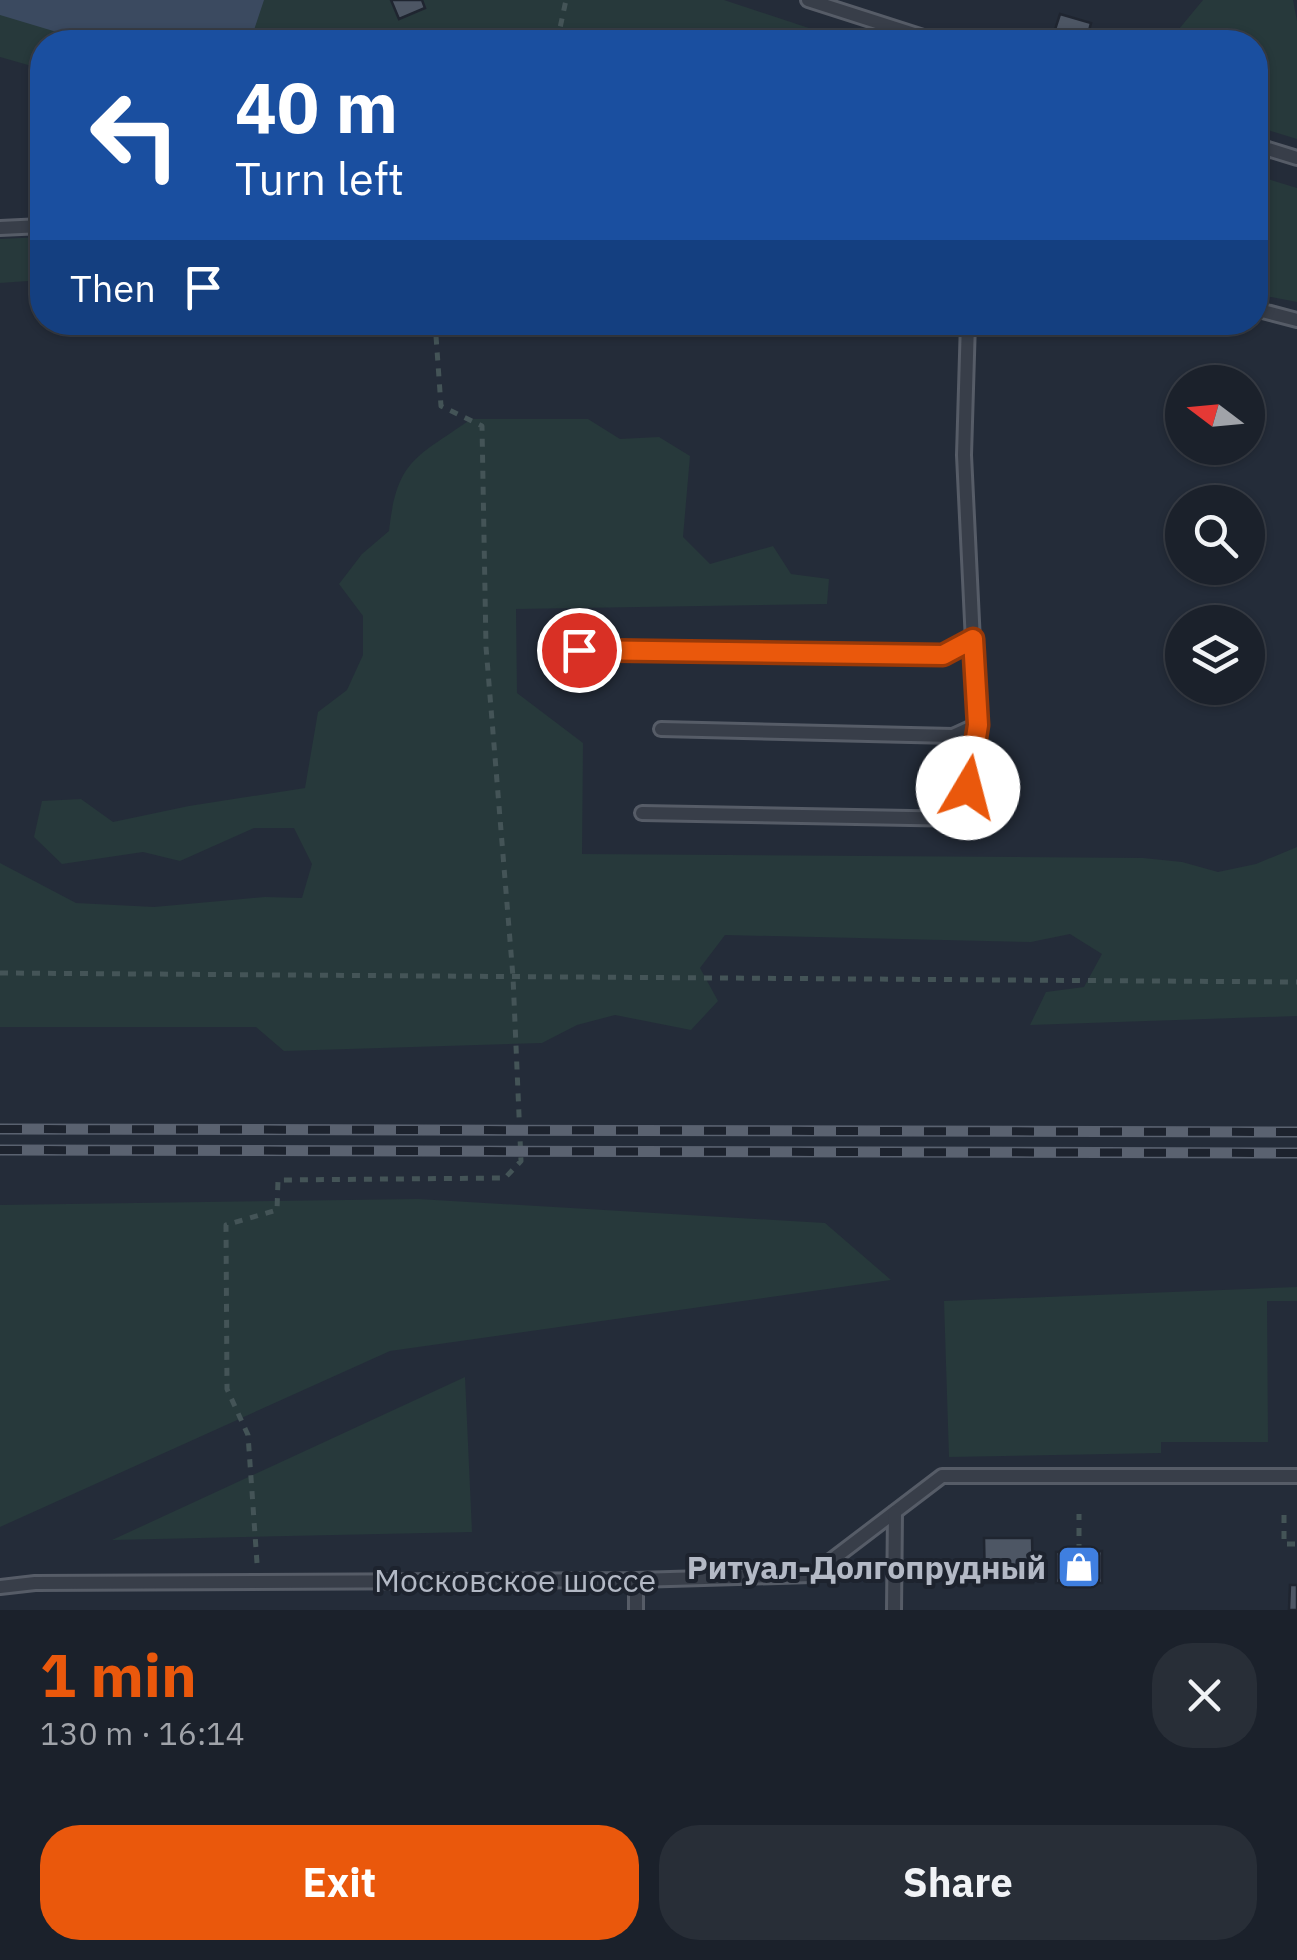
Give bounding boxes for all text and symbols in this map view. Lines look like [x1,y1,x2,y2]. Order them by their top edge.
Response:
text: 40 m [235,61,398,152]
icon: left [70,70,200,200]
text: Turn left [235,149,404,207]
icon: arrive [176,260,231,315]
text: Then [70,263,156,312]
north arrow [1165,365,1265,465]
map controls [1165,365,1265,705]
button: search [1165,485,1265,585]
button: layers [1165,605,1265,705]
pin [537,608,622,693]
icon: arrive [552,623,607,678]
position arrow [916,736,1020,840]
shop icon: Ритуал-Долгопрудный [1056,1544,1102,1590]
place label: Ритуал-Долгопрудный [687,1546,1046,1588]
street label: Московское шоссе [374,1559,656,1601]
text: 1 min [40,1635,197,1714]
button: close [1152,1643,1257,1748]
text: 130 m · 16:14 [40,1712,245,1754]
button: Exit [40,1825,639,1940]
button: Share [659,1825,1257,1940]

